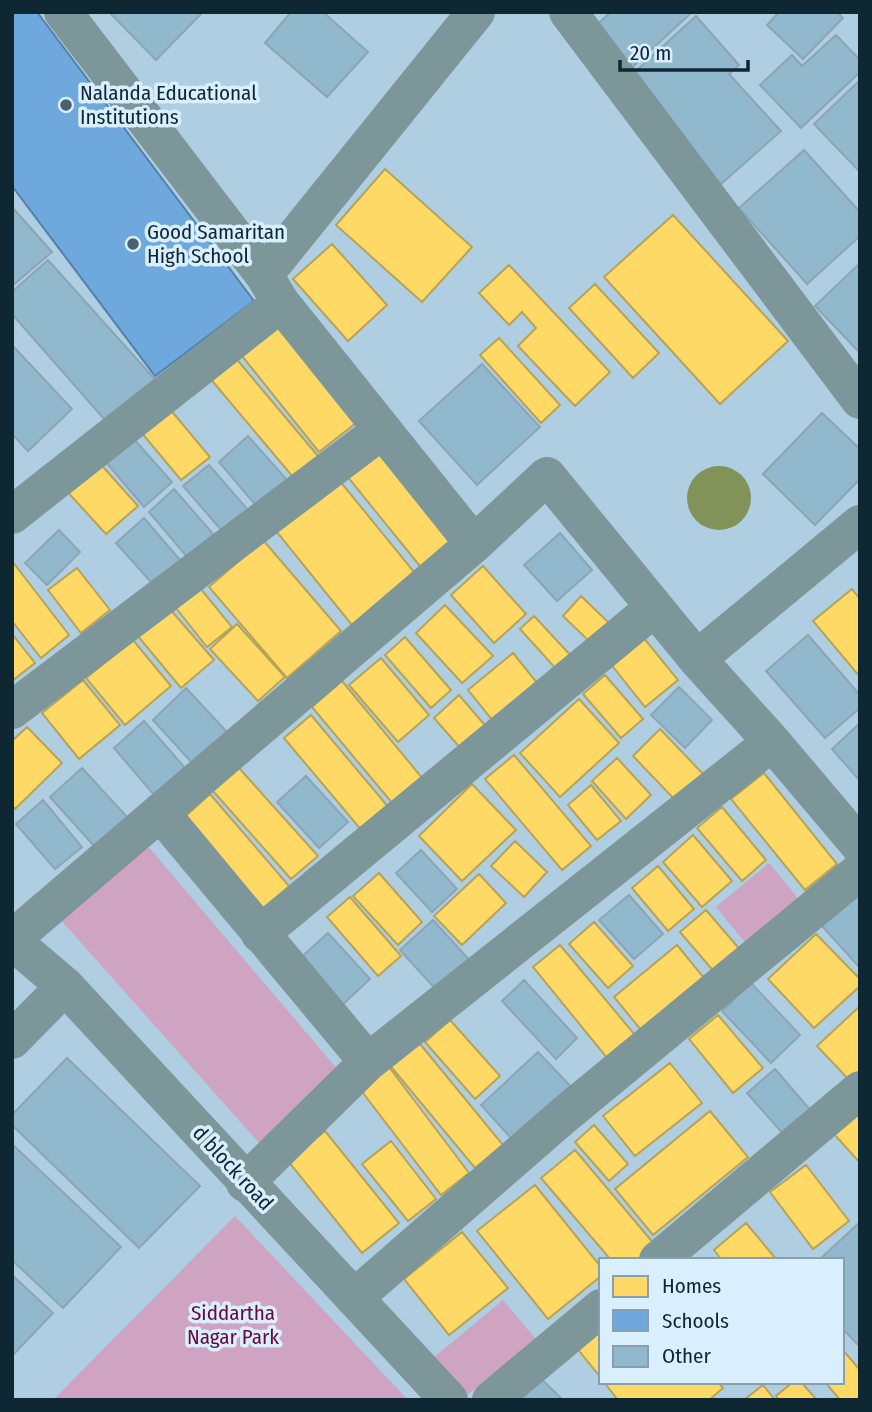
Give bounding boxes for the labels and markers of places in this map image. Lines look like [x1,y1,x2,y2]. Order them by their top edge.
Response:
place label: Nalanda Educational Institutions [80,80,257,130]
marker: Nalanda Educational Institutions [58,97,74,113]
place label: Good Samaritan High School [147,219,285,269]
marker: Good Samaritan High School [125,236,141,252]

